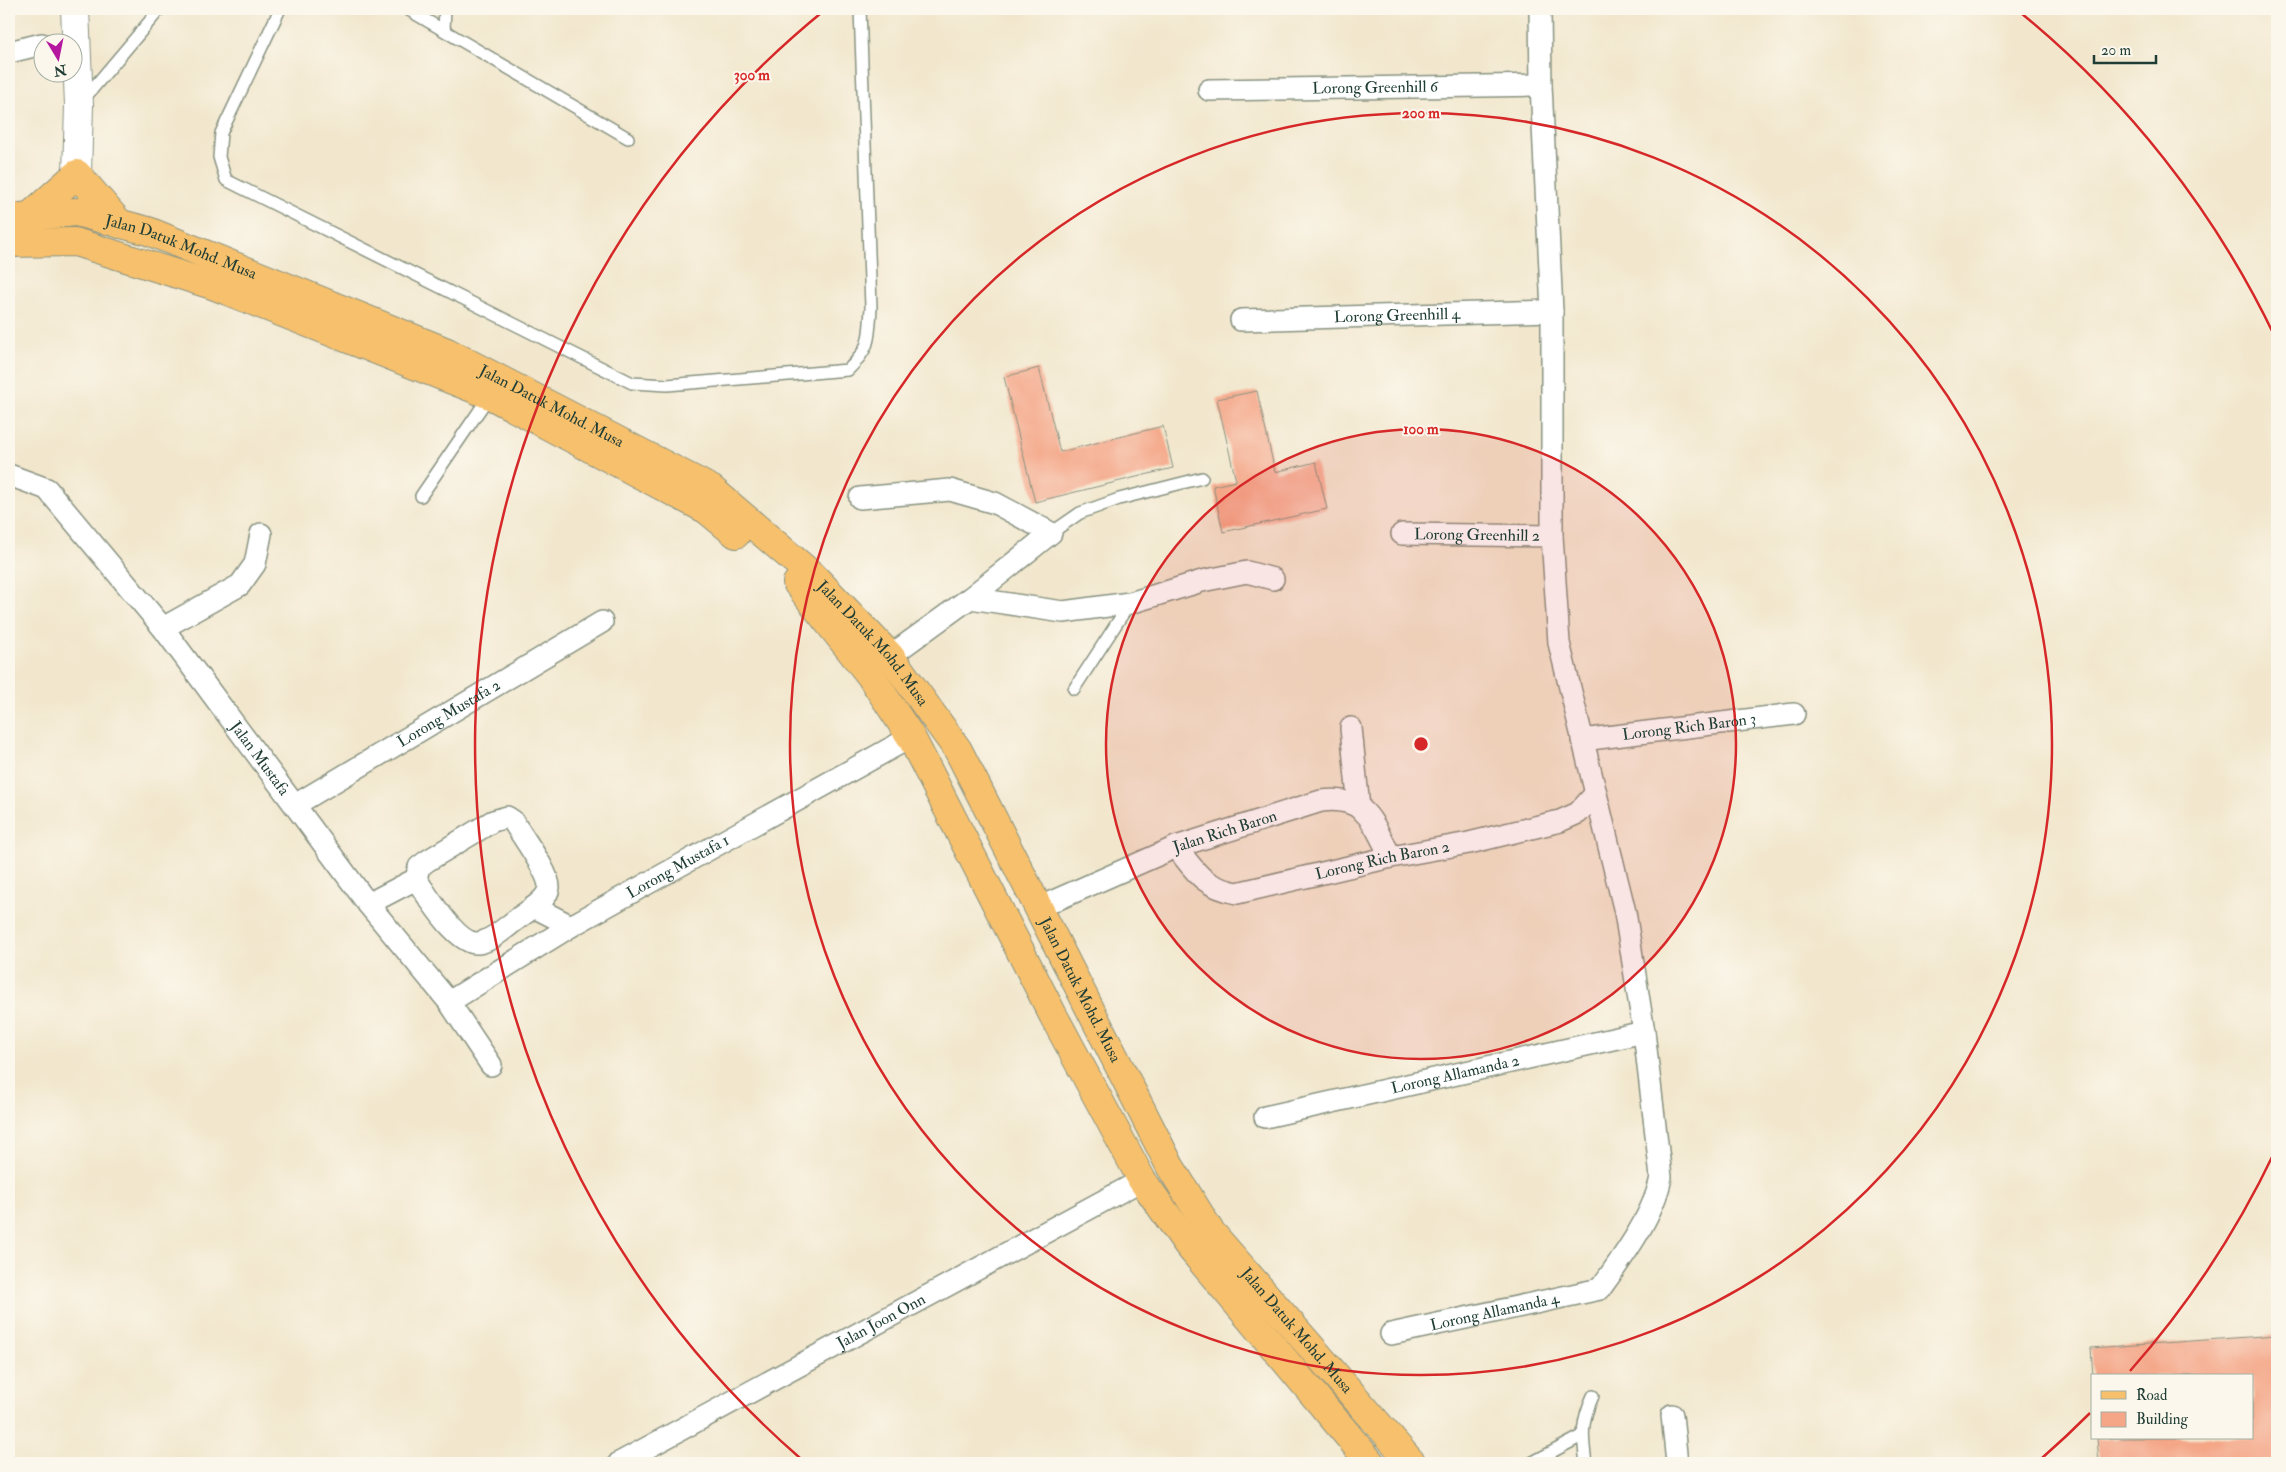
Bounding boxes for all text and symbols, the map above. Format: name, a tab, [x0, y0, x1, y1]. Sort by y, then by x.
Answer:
north arrow	[32, 32, 82, 82]
scale bar	[2094, 32, 2156, 64]
text: 20 m	[2101, 41, 2131, 60]
text: N	[52, 61, 69, 80]
text: 300 m	[734, 66, 770, 85]
street label: Lorong Greenhill 6	[1312, 77, 1439, 98]
text: 200 m	[1402, 104, 1440, 123]
street label: Jalan Datuk Mohd. Musa	[102, 210, 260, 284]
street label: Lorong Greenhill 4	[1333, 304, 1462, 327]
street label: Jalan Datuk Mohd. Musa	[474, 360, 628, 452]
text: 100 m	[1403, 420, 1439, 439]
street label: Lorong Greenhill 2	[1414, 524, 1540, 546]
street label: Jalan Datuk Mohd. Musa	[811, 576, 933, 710]
street label: Lorong Mustafa 2	[394, 675, 504, 752]
street label: Lorong Rich Baron 3	[1621, 709, 1757, 745]
street label: Jalan Mustafa	[224, 717, 294, 800]
centre of rings	[1412, 735, 1430, 753]
street label: Jalan Rich Baron	[1170, 806, 1279, 859]
street label: Lorong Mustafa 1	[623, 830, 733, 903]
street label: Lorong Rich Baron 2	[1313, 837, 1451, 884]
street label: Jalan Datuk Mohd. Musa	[1034, 913, 1126, 1066]
street label: Lorong Allamanda 2	[1389, 1050, 1521, 1098]
street label: Jalan Datuk Mohd. Musa	[1235, 1263, 1357, 1398]
street label: Lorong Allamanda 4	[1428, 1288, 1562, 1335]
street label: Jalan Joon Onn	[832, 1289, 929, 1355]
legend	[2091, 1374, 2254, 1440]
text: Road	[2136, 1386, 2168, 1405]
text: Building	[2136, 1410, 2188, 1429]

